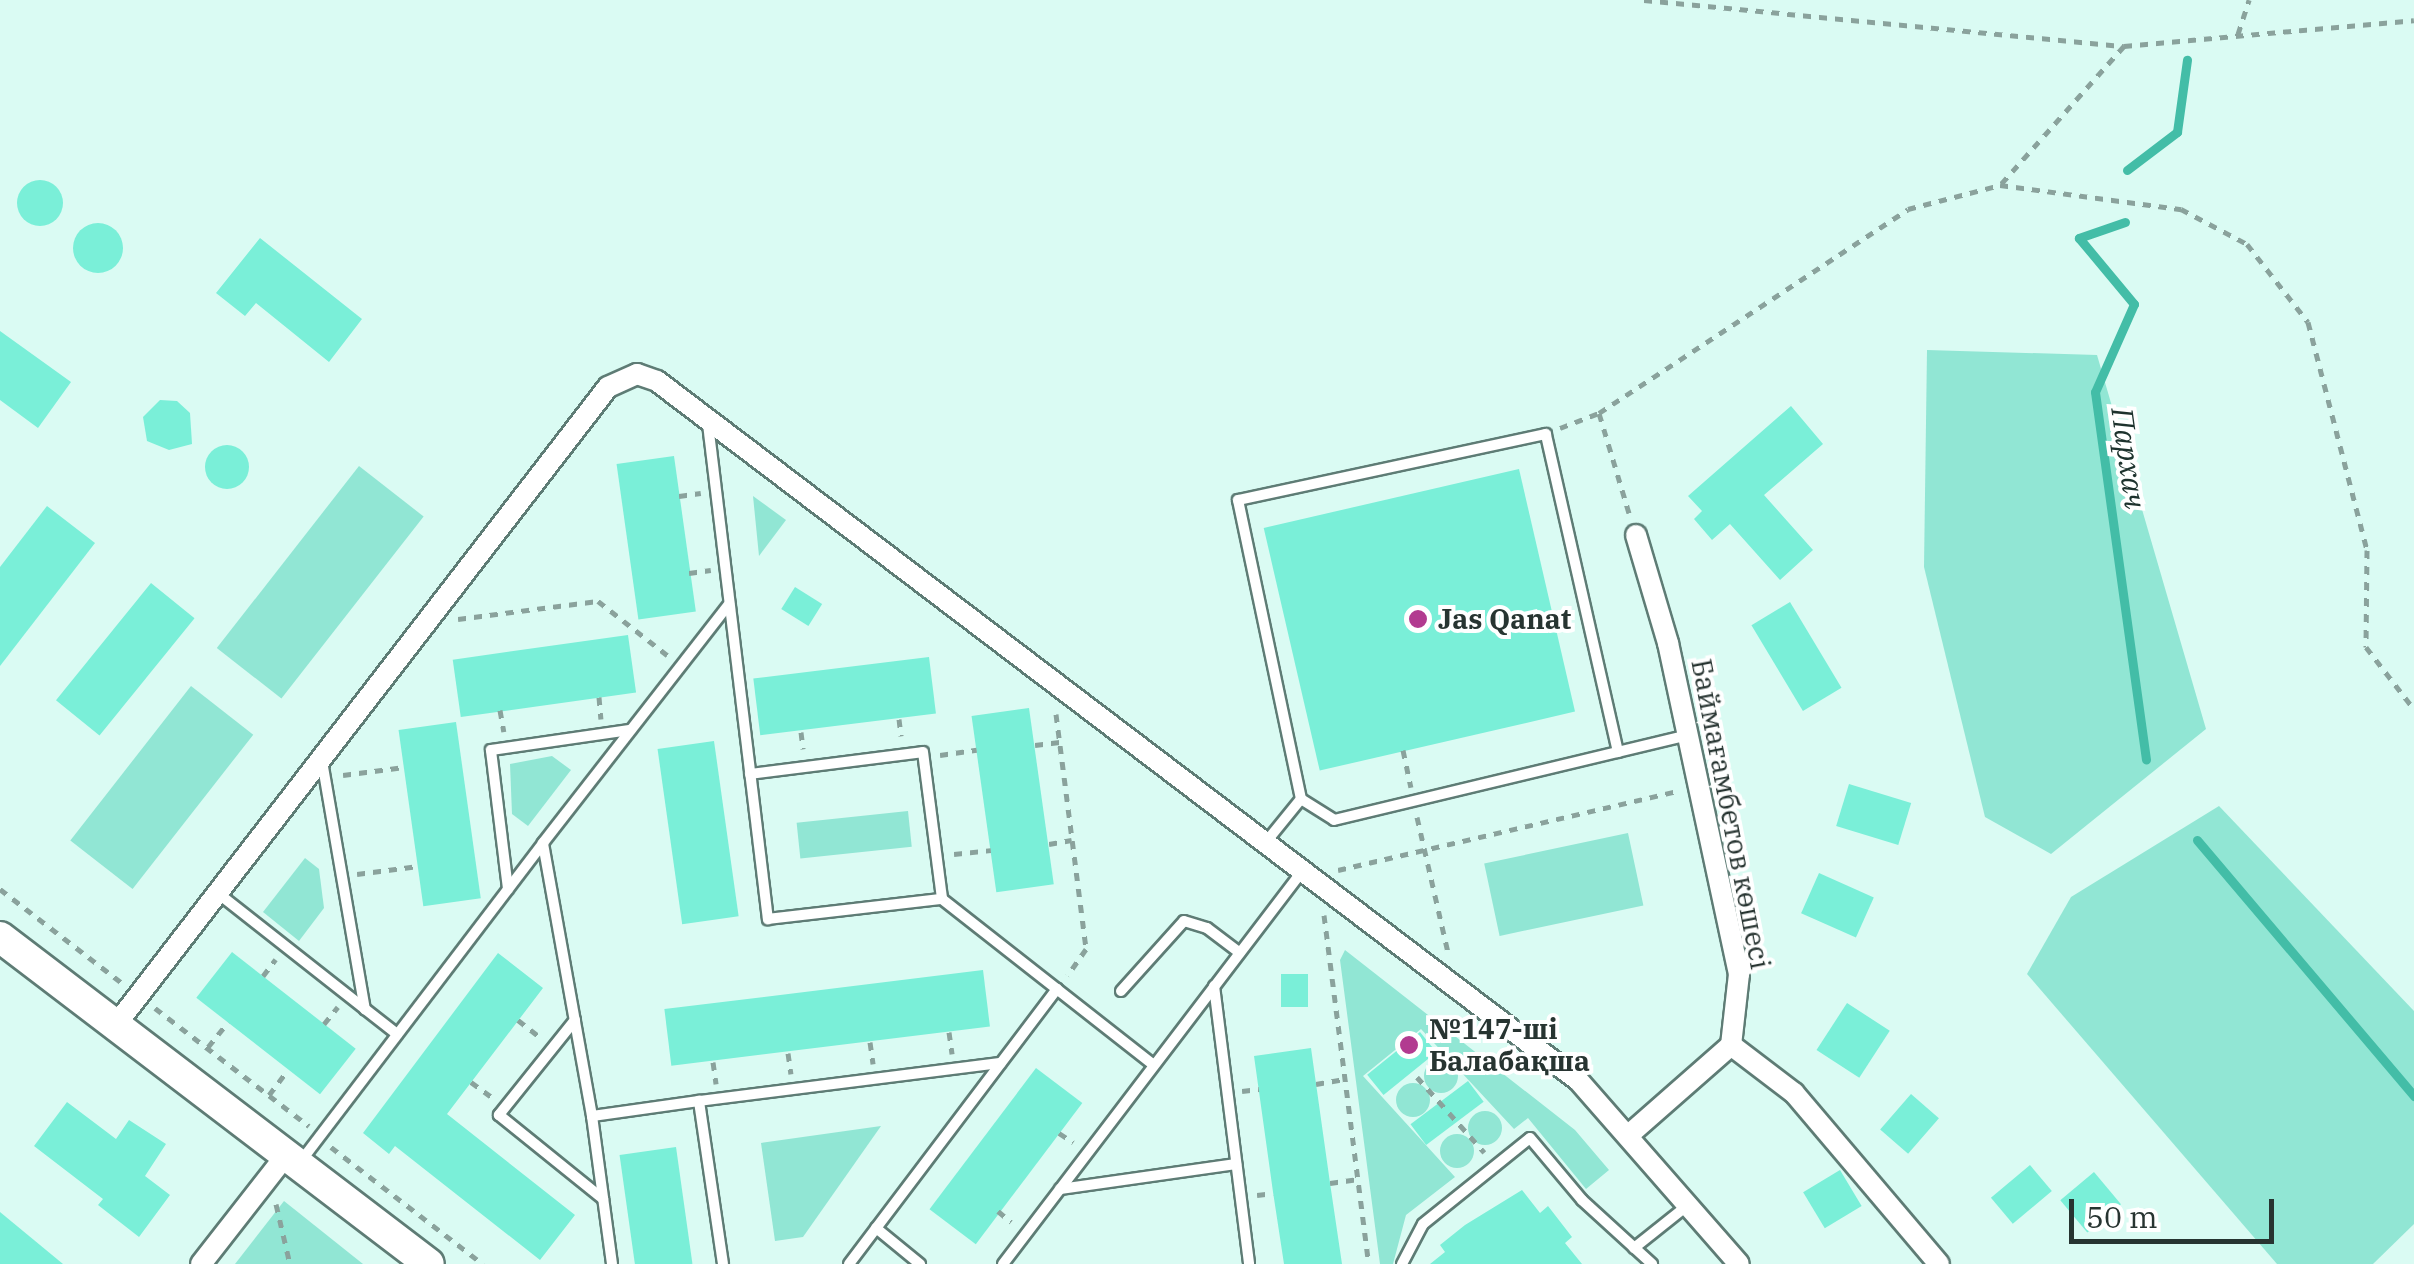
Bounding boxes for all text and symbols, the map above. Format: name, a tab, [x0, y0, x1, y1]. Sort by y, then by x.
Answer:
water label: Пархач	[2104, 405, 2154, 511]
place label: Jas Qanat	[1438, 602, 1571, 636]
marker: Jas Qanat	[1407, 608, 1429, 630]
street label: Баймағамбетов көшесі	[1684, 656, 1778, 972]
place label: №147-ші Балабақша	[1429, 1012, 1590, 1078]
marker: №147-ші Балабақша	[1398, 1034, 1420, 1056]
scale bar	[2074, 1179, 2279, 1241]
text: 50 m	[2086, 1197, 2158, 1236]

